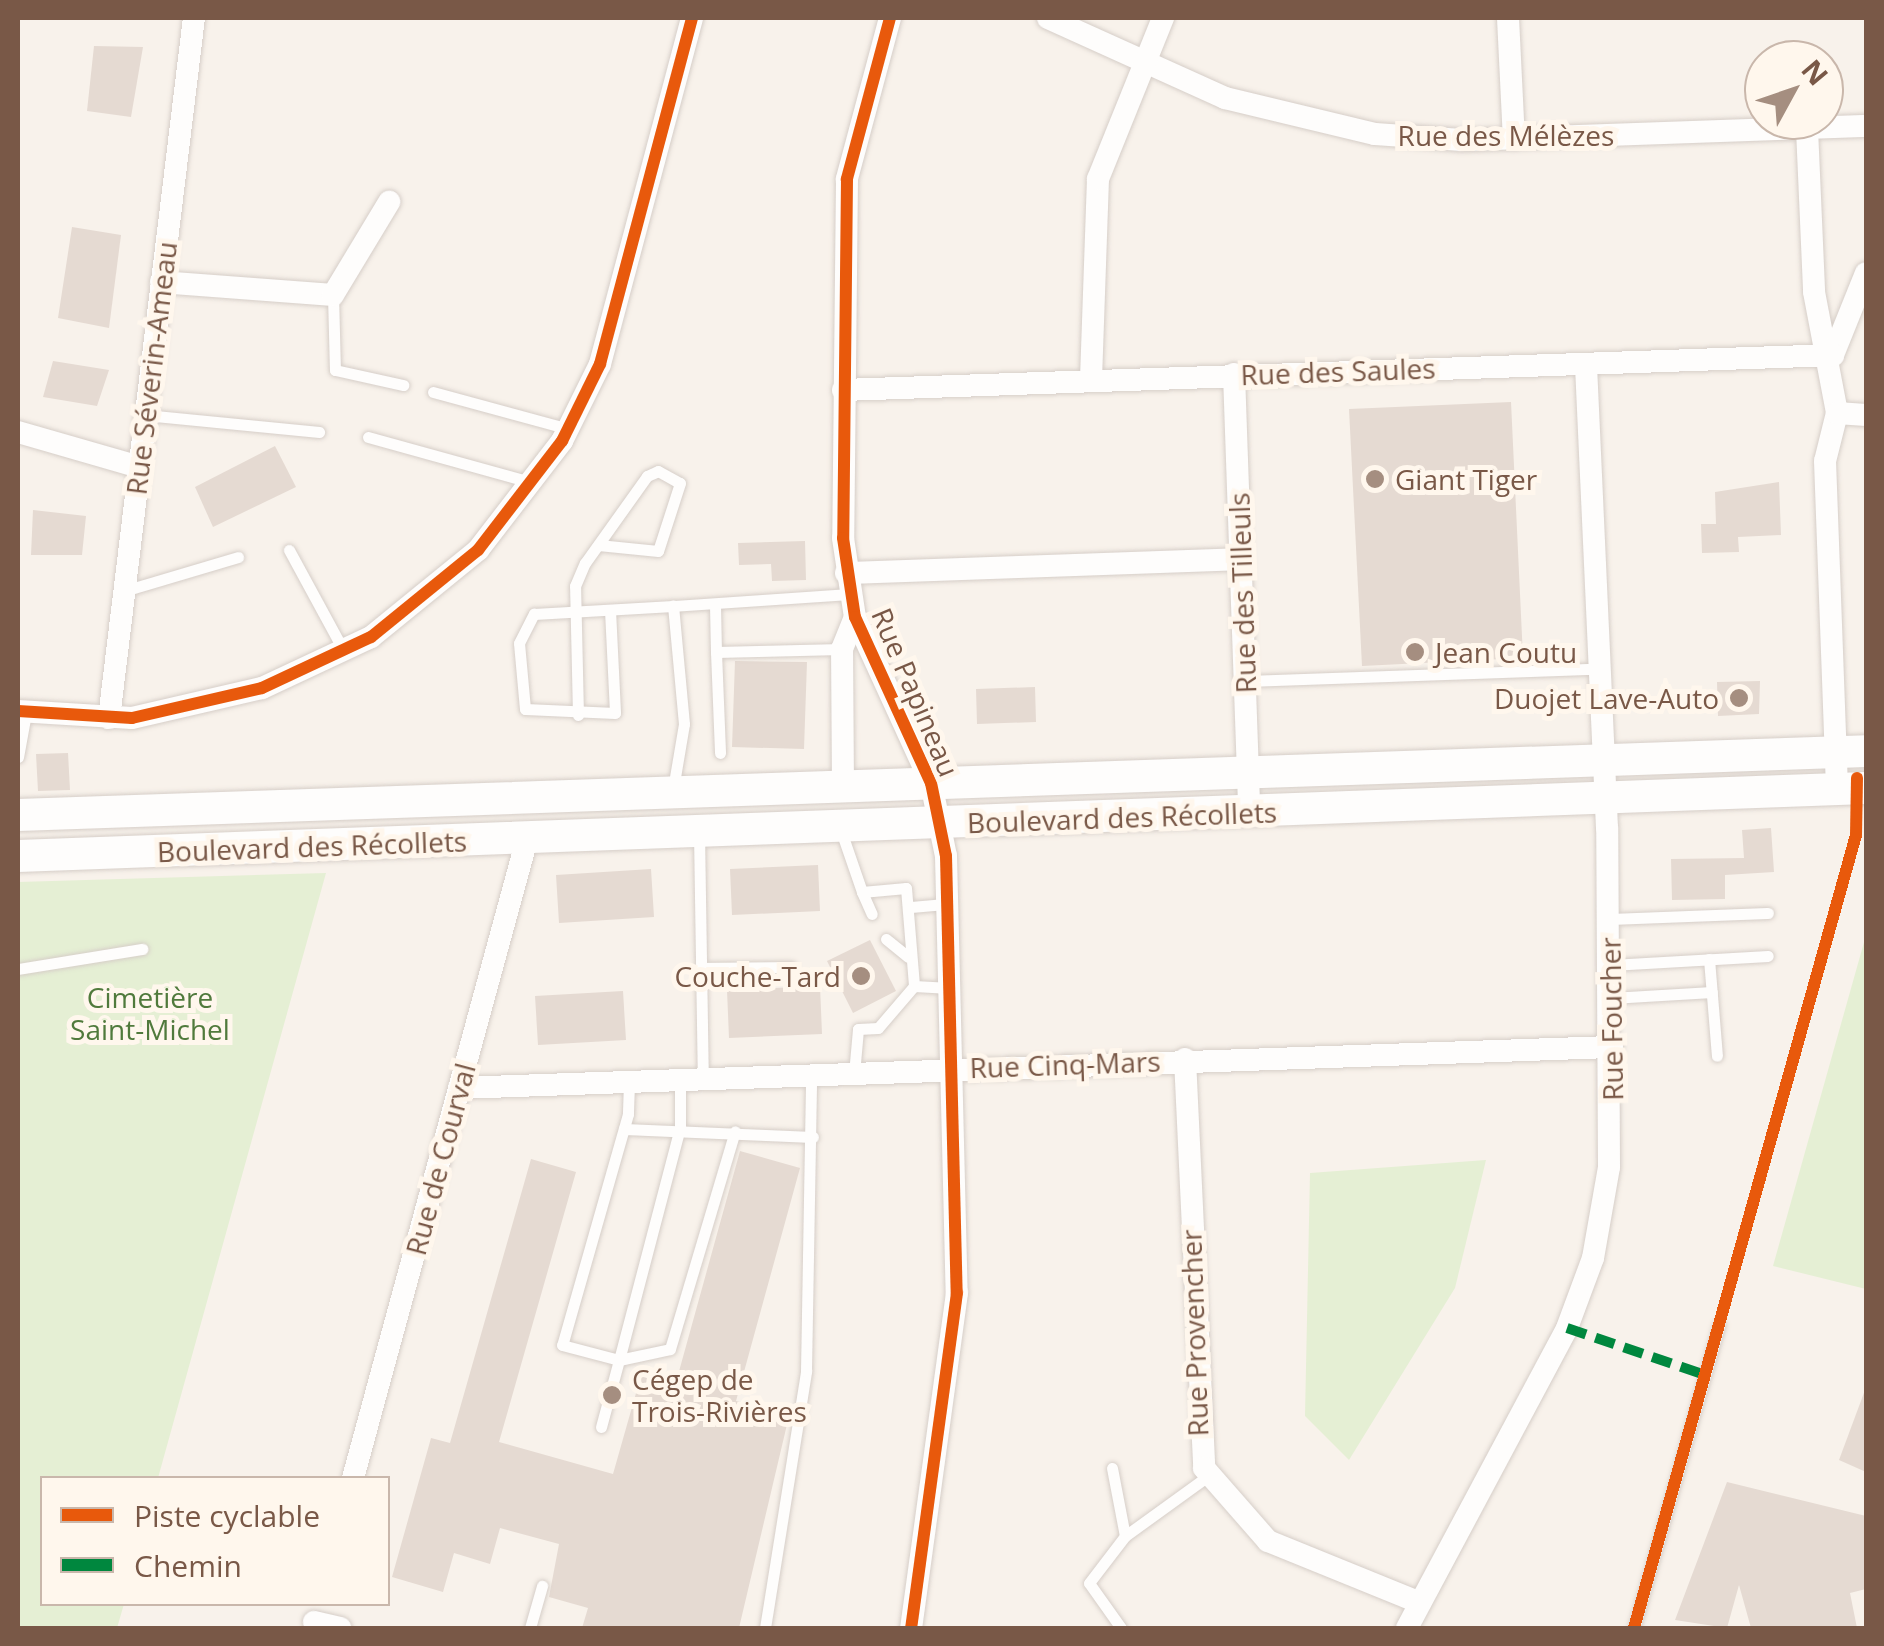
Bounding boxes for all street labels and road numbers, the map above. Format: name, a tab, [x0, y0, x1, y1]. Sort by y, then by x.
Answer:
street label: Rue des Mélèzes	[1398, 118, 1614, 152]
street label: Rue Séverin-Ameau	[119, 239, 183, 497]
street label: Rue des Saules	[1240, 351, 1436, 391]
street label: Rue des Tilleuls	[1222, 492, 1262, 694]
street label: Rue Papineau	[865, 603, 967, 781]
street label: Boulevard des Récollets	[966, 795, 1278, 839]
street label: Boulevard des Récollets	[156, 824, 468, 868]
street label: Rue Foucher	[1593, 937, 1629, 1101]
street label: Rue Cinq-Mars	[969, 1044, 1161, 1084]
street label: Rue de Courval	[398, 1059, 482, 1259]
street label: Rue Provencher	[1174, 1229, 1214, 1437]

